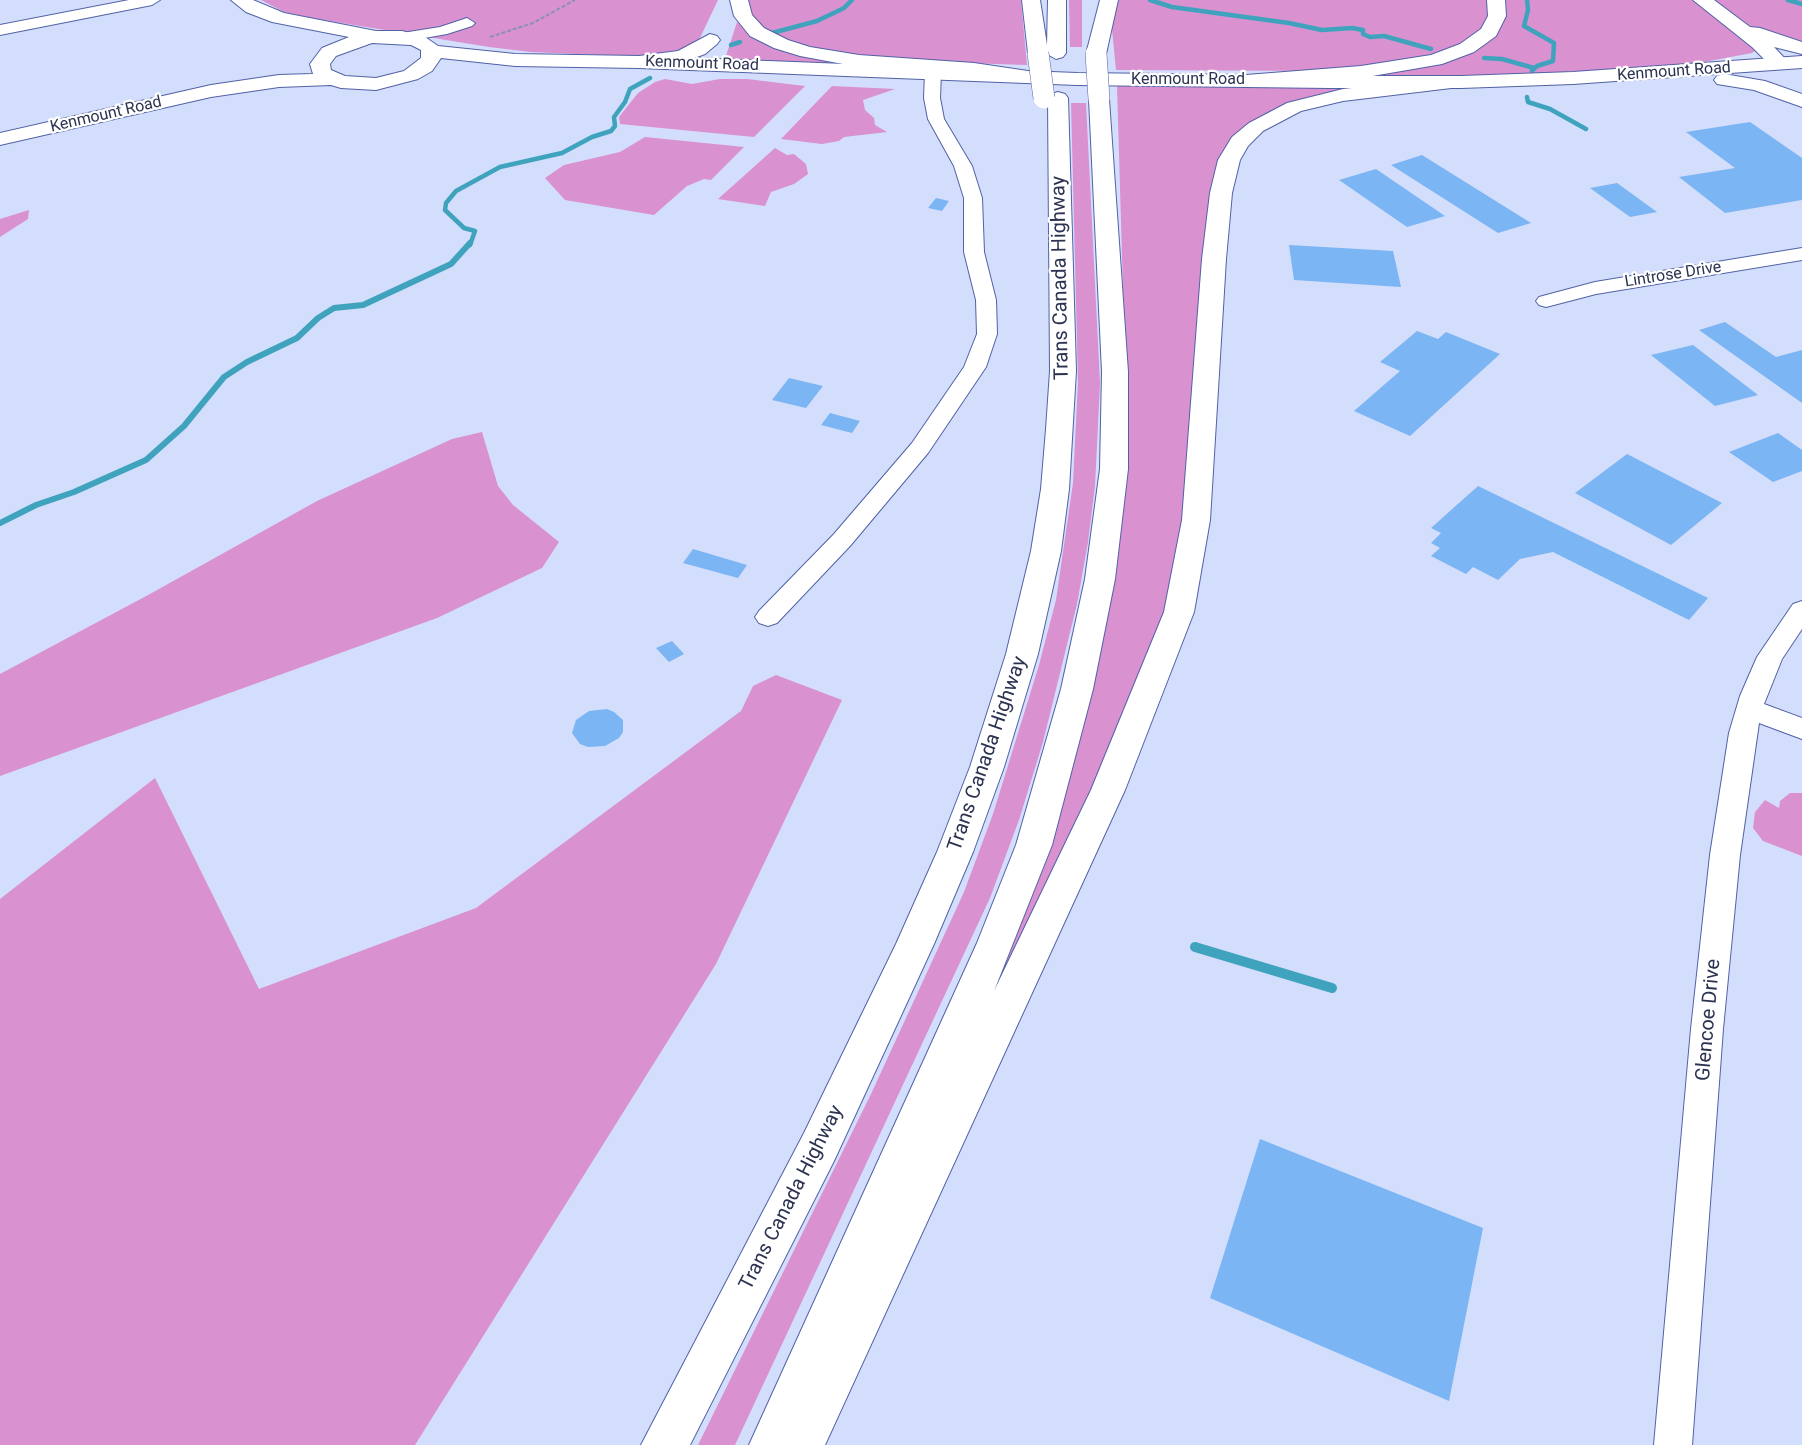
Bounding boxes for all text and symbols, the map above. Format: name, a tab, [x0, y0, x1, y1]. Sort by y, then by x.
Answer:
street label: Kenmount Road	[645, 52, 759, 76]
street label: Kenmount Road	[1617, 58, 1731, 86]
street label: Kenmount Road	[1131, 70, 1245, 90]
street label: Kenmount Road	[48, 93, 164, 137]
street label: Trans Canada Highway	[1047, 176, 1075, 380]
street label: Lintrose Drive	[1623, 258, 1723, 292]
street label: Trans Canada Highway	[943, 653, 1033, 855]
street label: Glencoe Drive	[1692, 958, 1726, 1082]
street label: Trans Canada Highway	[735, 1102, 849, 1294]

